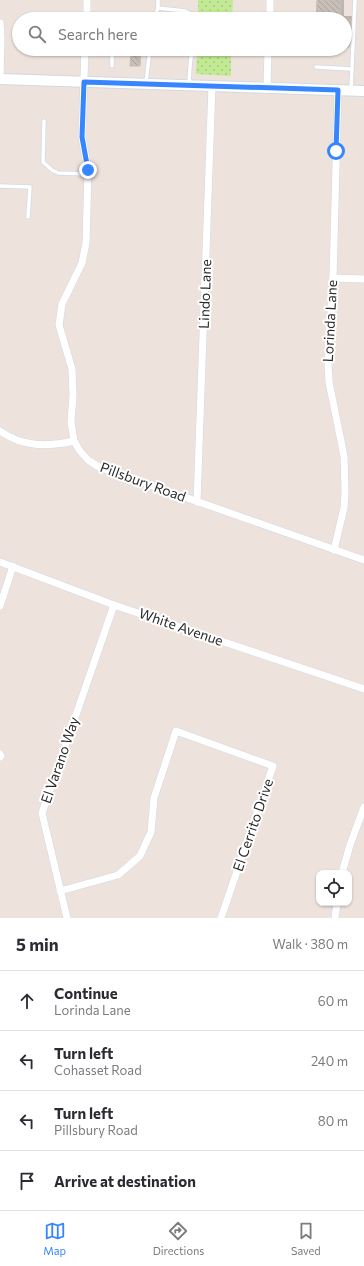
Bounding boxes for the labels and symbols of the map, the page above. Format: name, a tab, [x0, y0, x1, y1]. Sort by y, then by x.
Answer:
route start	[327, 142, 345, 160]
route end	[79, 161, 97, 179]
street label: Lindo Lane	[195, 259, 214, 329]
street label: Lorinda Lane	[319, 279, 340, 363]
street label: Pillsbury Road	[98, 458, 188, 505]
street label: White Avenue	[137, 604, 226, 649]
street label: El Varano Way	[37, 714, 82, 805]
street label: El Cerrito Drive	[229, 776, 276, 873]

